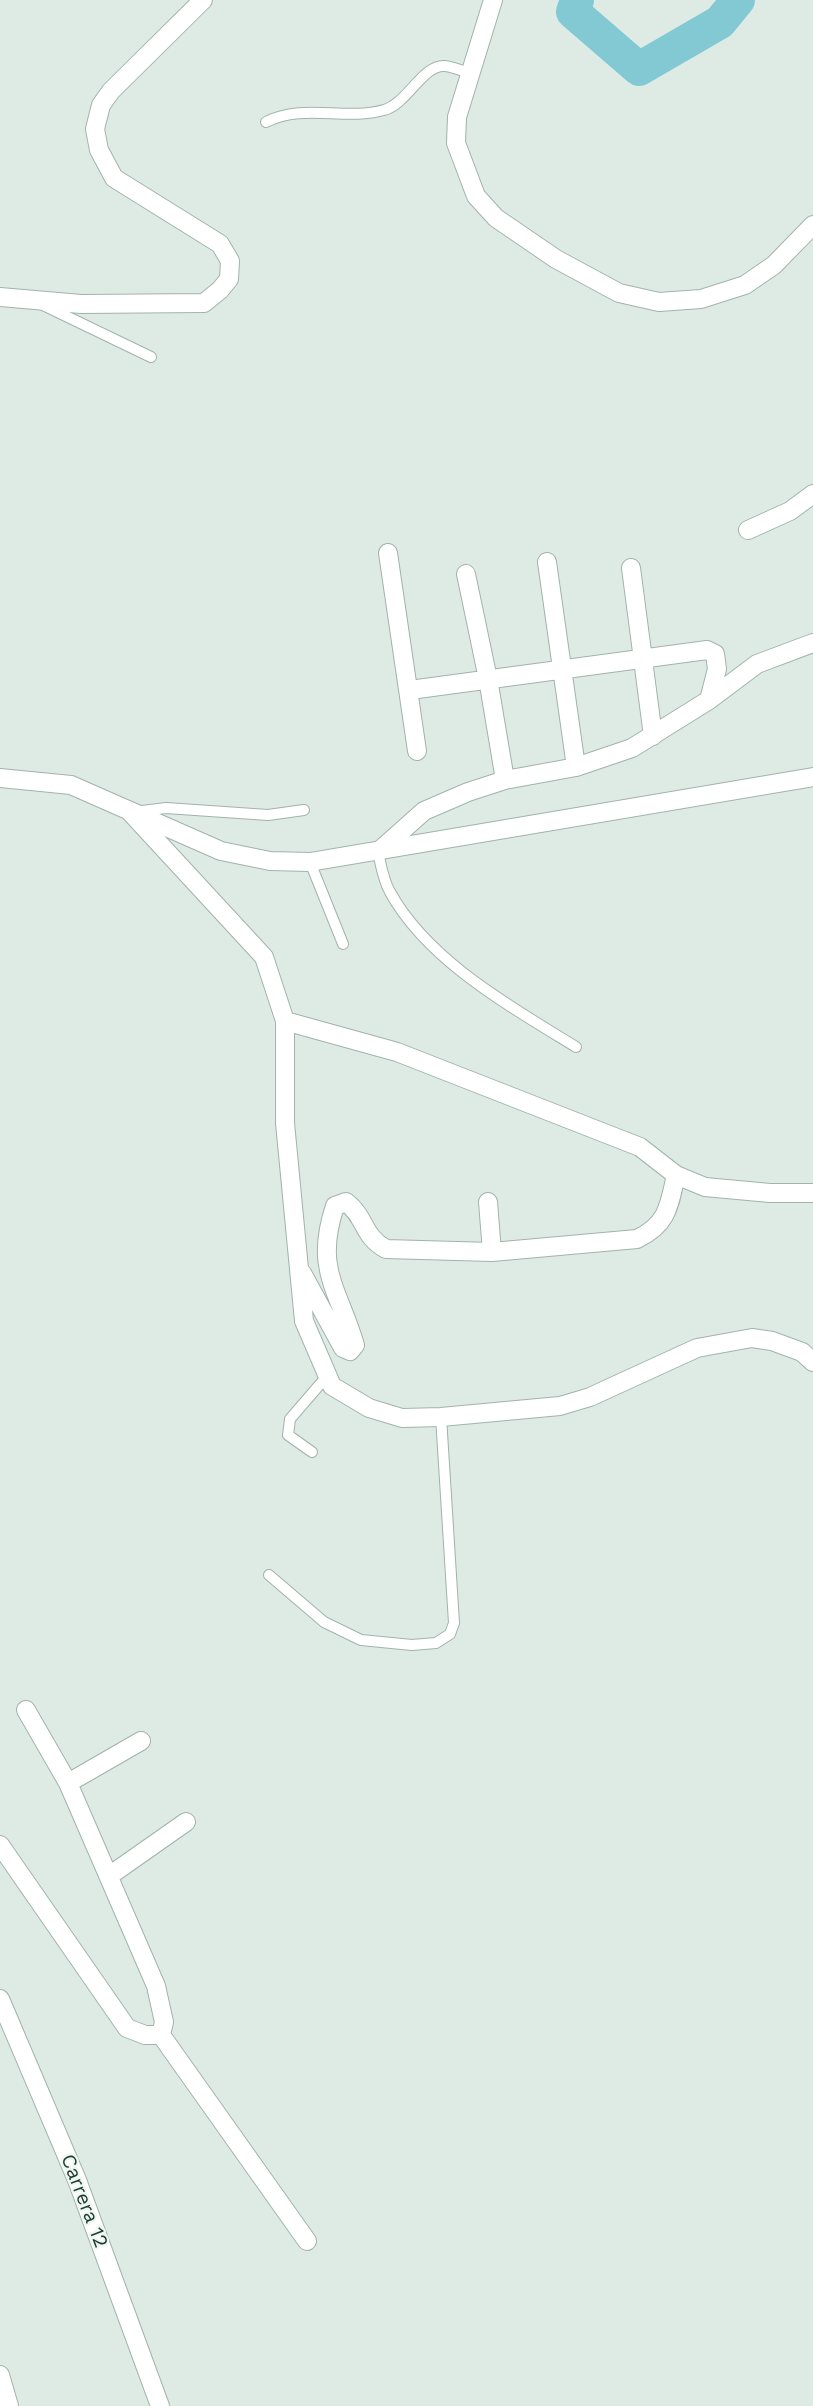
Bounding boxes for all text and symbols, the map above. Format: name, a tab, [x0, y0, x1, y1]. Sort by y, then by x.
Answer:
street label: Carrera 12	[55, 2151, 113, 2251]

